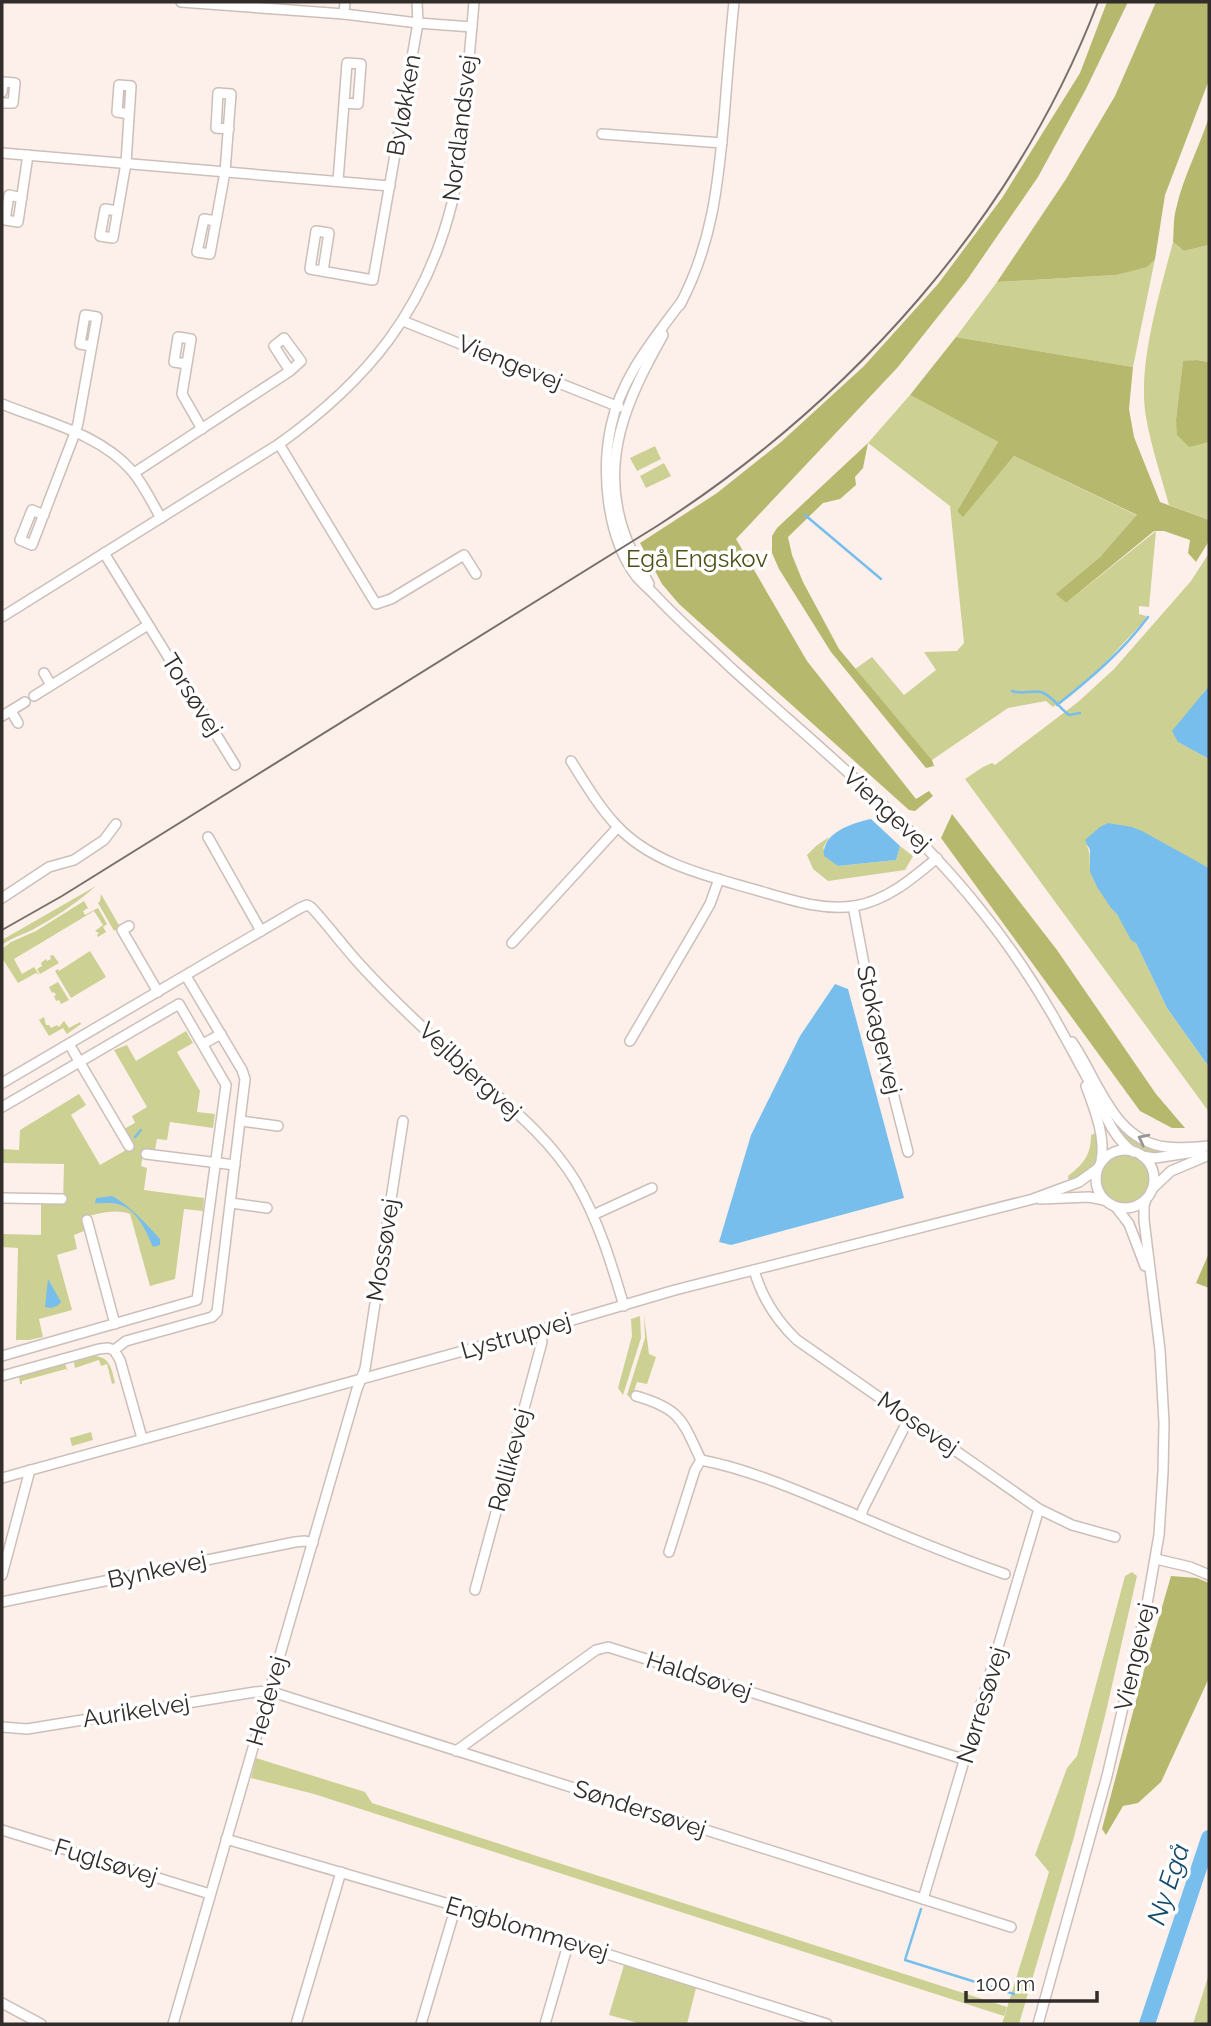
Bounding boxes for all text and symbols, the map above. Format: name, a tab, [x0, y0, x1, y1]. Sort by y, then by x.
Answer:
street label: Byløkken	[380, 52, 427, 158]
street label: Nordlandsvej	[436, 53, 483, 203]
street label: Viengevej	[454, 328, 567, 397]
park label: Egå Engskov	[626, 544, 768, 573]
street label: Torsøvej	[156, 648, 229, 741]
street label: Viengevej	[837, 762, 937, 858]
street label: Stokagervej	[851, 963, 908, 1097]
street label: Vejlbjergvej	[413, 1016, 528, 1125]
one-way arrow	[1138, 1134, 1150, 1148]
street label: Mossøvej	[360, 1196, 405, 1304]
street label: Lystrupvej	[457, 1306, 574, 1365]
street label: Mosevej	[872, 1385, 964, 1462]
street label: Røllikevej	[482, 1405, 537, 1515]
street label: Bynkevej	[105, 1545, 209, 1594]
street label: Viengevej	[1108, 1600, 1161, 1714]
street label: Nørresøvej	[950, 1643, 1013, 1767]
street label: Haldsøvej	[643, 1645, 756, 1706]
street label: Hedevej	[240, 1653, 293, 1749]
street label: Aurikelvej	[80, 1688, 192, 1733]
street label: Søndersøvej	[570, 1773, 710, 1844]
street label: Fuglsøvej	[51, 1832, 161, 1891]
water label: Ny Egå	[1141, 1840, 1195, 1928]
street label: Engblommevej	[442, 1890, 612, 1967]
scale bar	[966, 1960, 1097, 2004]
text: 100 m	[976, 1971, 1035, 1996]

